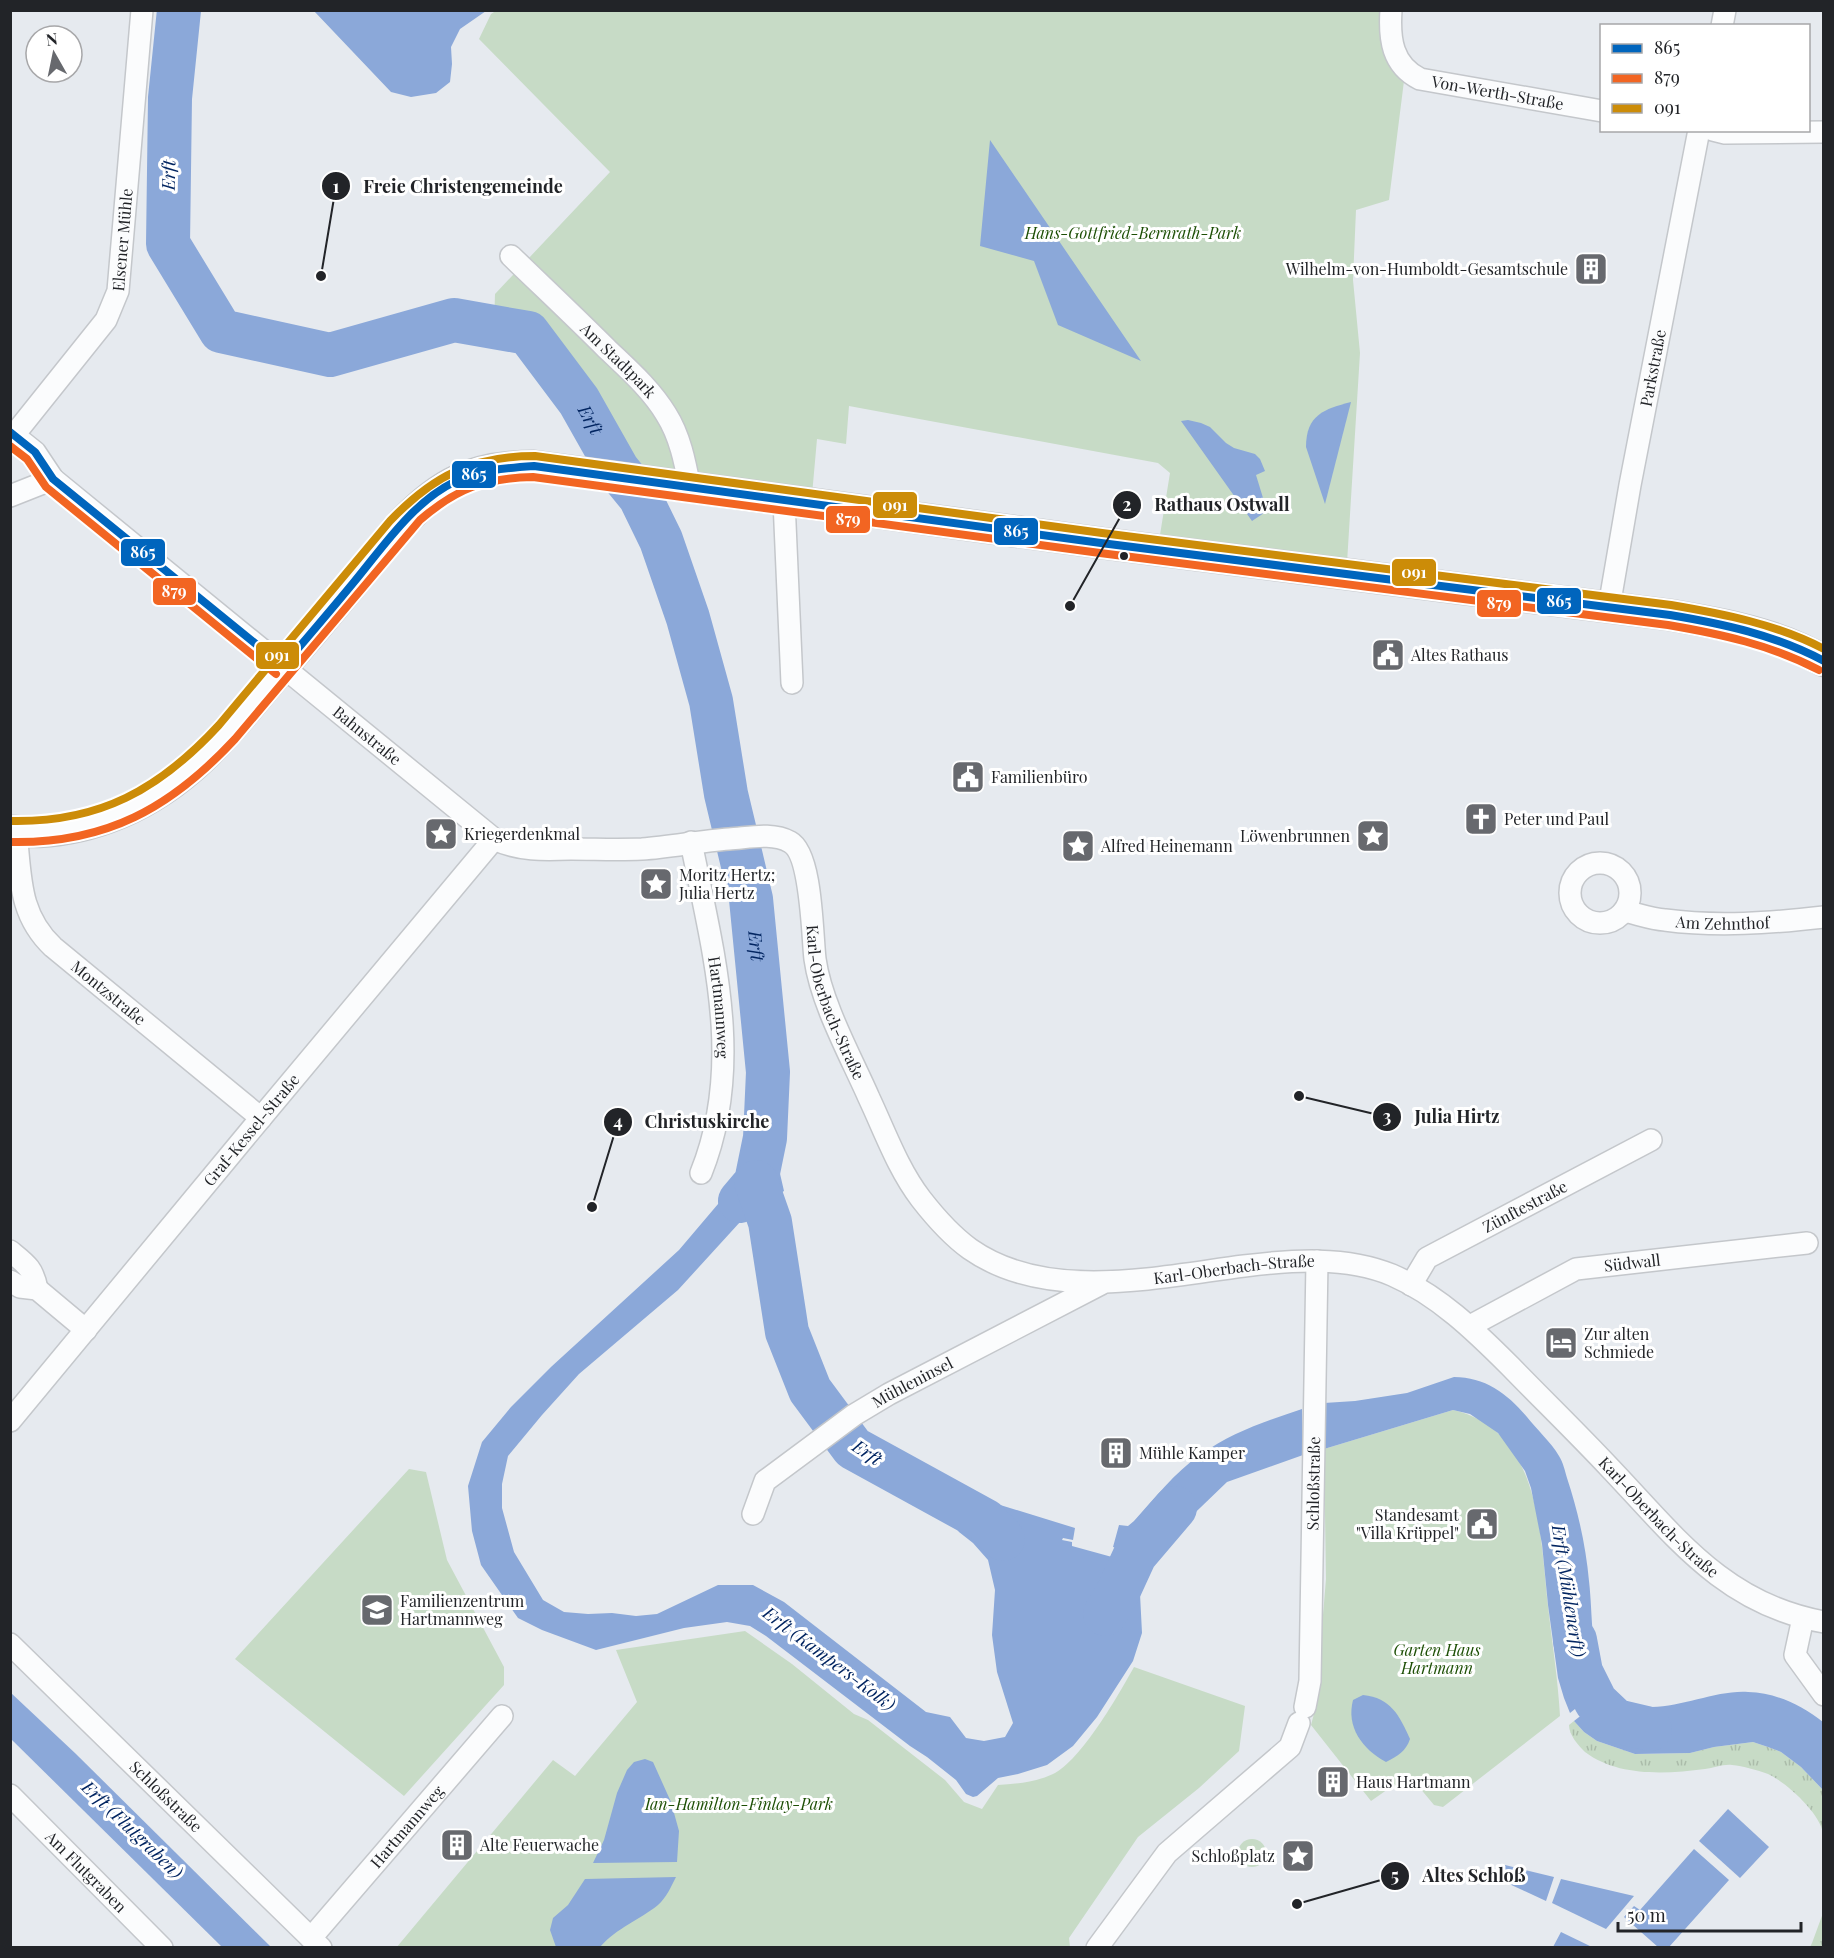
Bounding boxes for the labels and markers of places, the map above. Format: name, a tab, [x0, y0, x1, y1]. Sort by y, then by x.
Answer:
callout: Freie Christengemeinde	[321, 168, 575, 204]
building icon: Wilhelm-von-Humboldt-Gesamtschule	[1573, 251, 1609, 287]
place label: Wilhelm-von-Humboldt-Gesamtschule	[1285, 258, 1568, 279]
callout: Rathaus Ostwall	[1112, 487, 1301, 523]
unlabelled marker	[1118, 550, 1130, 562]
public building icon: Altes Rathaus	[1370, 637, 1406, 673]
place label: Altes Rathaus	[1410, 644, 1508, 665]
public building icon: Familienbüro	[950, 759, 986, 795]
place label: Familienbüro	[991, 766, 1088, 787]
church icon: Peter und Paul	[1463, 801, 1499, 837]
place label: Peter und Paul	[1504, 808, 1609, 829]
place icon: Kriegerdenkmal	[423, 816, 459, 852]
place icon: Löwenbrunnen	[1355, 818, 1391, 854]
place label: Kriegerdenkmal	[464, 823, 580, 844]
place label: Löwenbrunnen	[1240, 825, 1350, 846]
place icon: Alfred Heinemann	[1060, 828, 1096, 864]
place label: Alfred Heinemann	[1100, 835, 1233, 856]
place label: Moritz Hertz; Julia Hertz	[678, 864, 775, 903]
place icon: Moritz Hertz; Julia Hertz	[638, 866, 674, 902]
callout: Julia Hirtz	[1372, 1099, 1512, 1135]
callout: Christuskirche	[603, 1104, 781, 1140]
place label: Zur alten Schmiede	[1584, 1323, 1654, 1362]
hotel icon: Zur alten Schmiede	[1543, 1325, 1579, 1361]
building icon: Mühle Kamper	[1098, 1435, 1134, 1471]
place label: Mühle Kamper	[1139, 1442, 1245, 1463]
place label: Standesamt "Villa Krüppel"	[1356, 1504, 1459, 1543]
public building icon: Standesamt "Villa Krüppel"	[1464, 1506, 1500, 1542]
place label: Familienzentrum Hartmannweg	[400, 1590, 524, 1629]
school or university icon: Familienzentrum Hartmannweg	[359, 1592, 395, 1628]
building icon: Haus Hartmann	[1315, 1764, 1351, 1800]
place label: Haus Hartmann	[1356, 1771, 1471, 1792]
building icon: Alte Feuerwache	[439, 1827, 475, 1863]
place label: Alte Feuerwache	[479, 1834, 599, 1855]
place icon: Schloßplatz	[1280, 1838, 1316, 1874]
place label: Schloßplatz	[1192, 1845, 1275, 1866]
callout: Altes Schloß	[1380, 1858, 1537, 1894]

